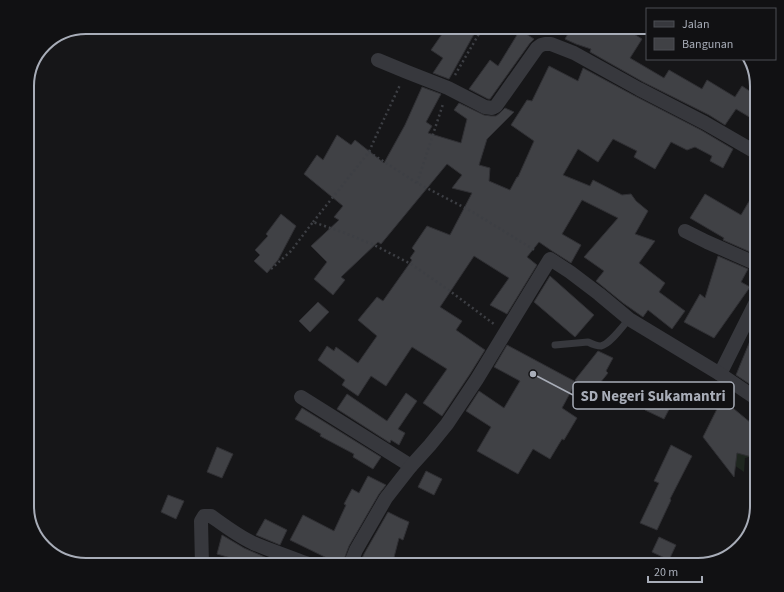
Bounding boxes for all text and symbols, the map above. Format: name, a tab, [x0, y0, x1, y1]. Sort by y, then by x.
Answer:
legend	[646, 8, 776, 60]
text: Jalan	[682, 16, 709, 33]
text: Bangunan	[682, 36, 733, 53]
callout: SD Negeri Sukamantri	[573, 382, 734, 409]
text: SD Negeri Sukamantri	[580, 386, 726, 407]
scale bar	[648, 558, 702, 584]
text: 20 m	[654, 564, 678, 581]

